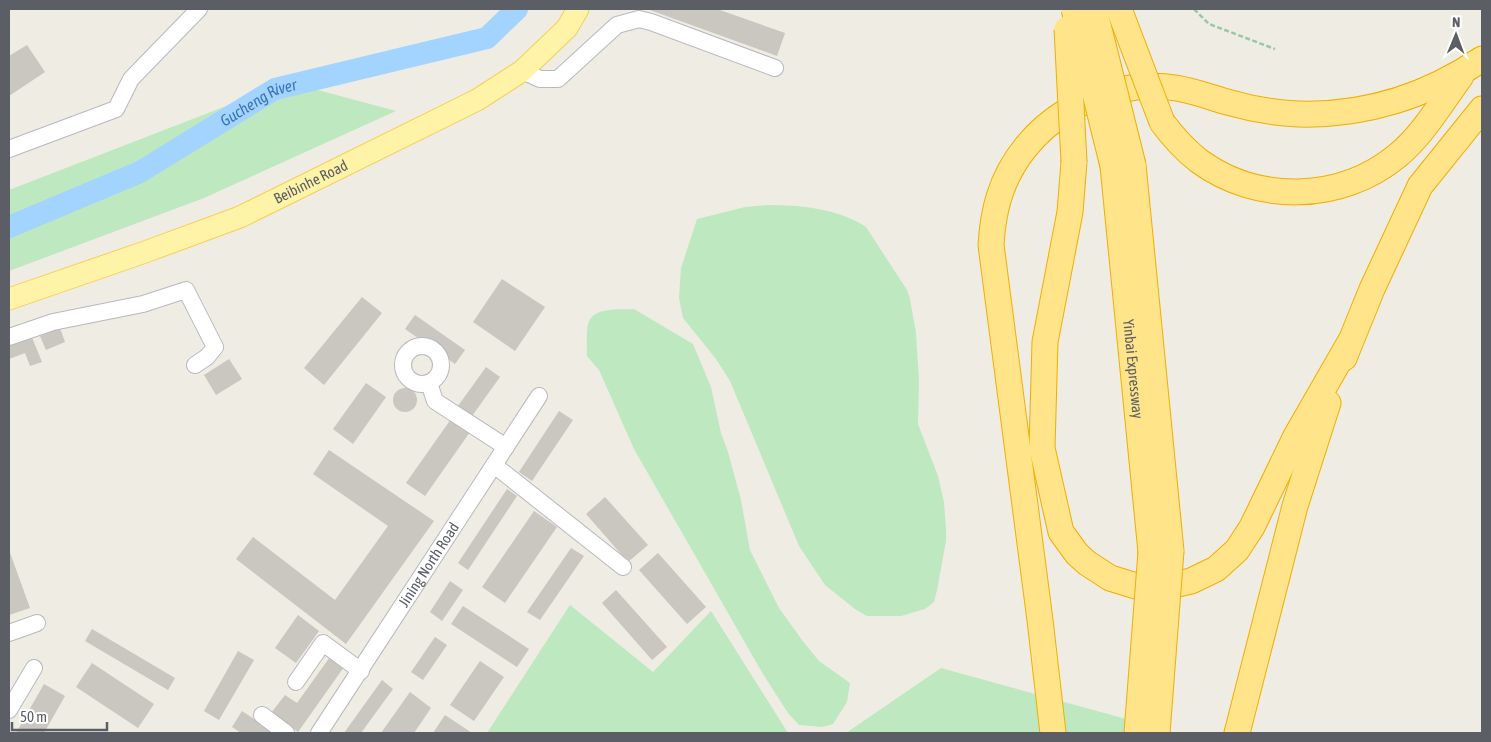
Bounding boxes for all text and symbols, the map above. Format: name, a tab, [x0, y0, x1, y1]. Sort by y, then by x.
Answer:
north arrow	[1431, 10, 1481, 60]
text: N	[1452, 14, 1460, 30]
water label: Gucheng River	[217, 75, 300, 130]
street label: Beibinhe Road	[271, 156, 350, 207]
street label: Yinbai Expressway	[1120, 318, 1147, 420]
street label: Jining North Road	[395, 519, 462, 610]
scale bar	[12, 700, 108, 732]
text: 50 m	[20, 708, 47, 725]

